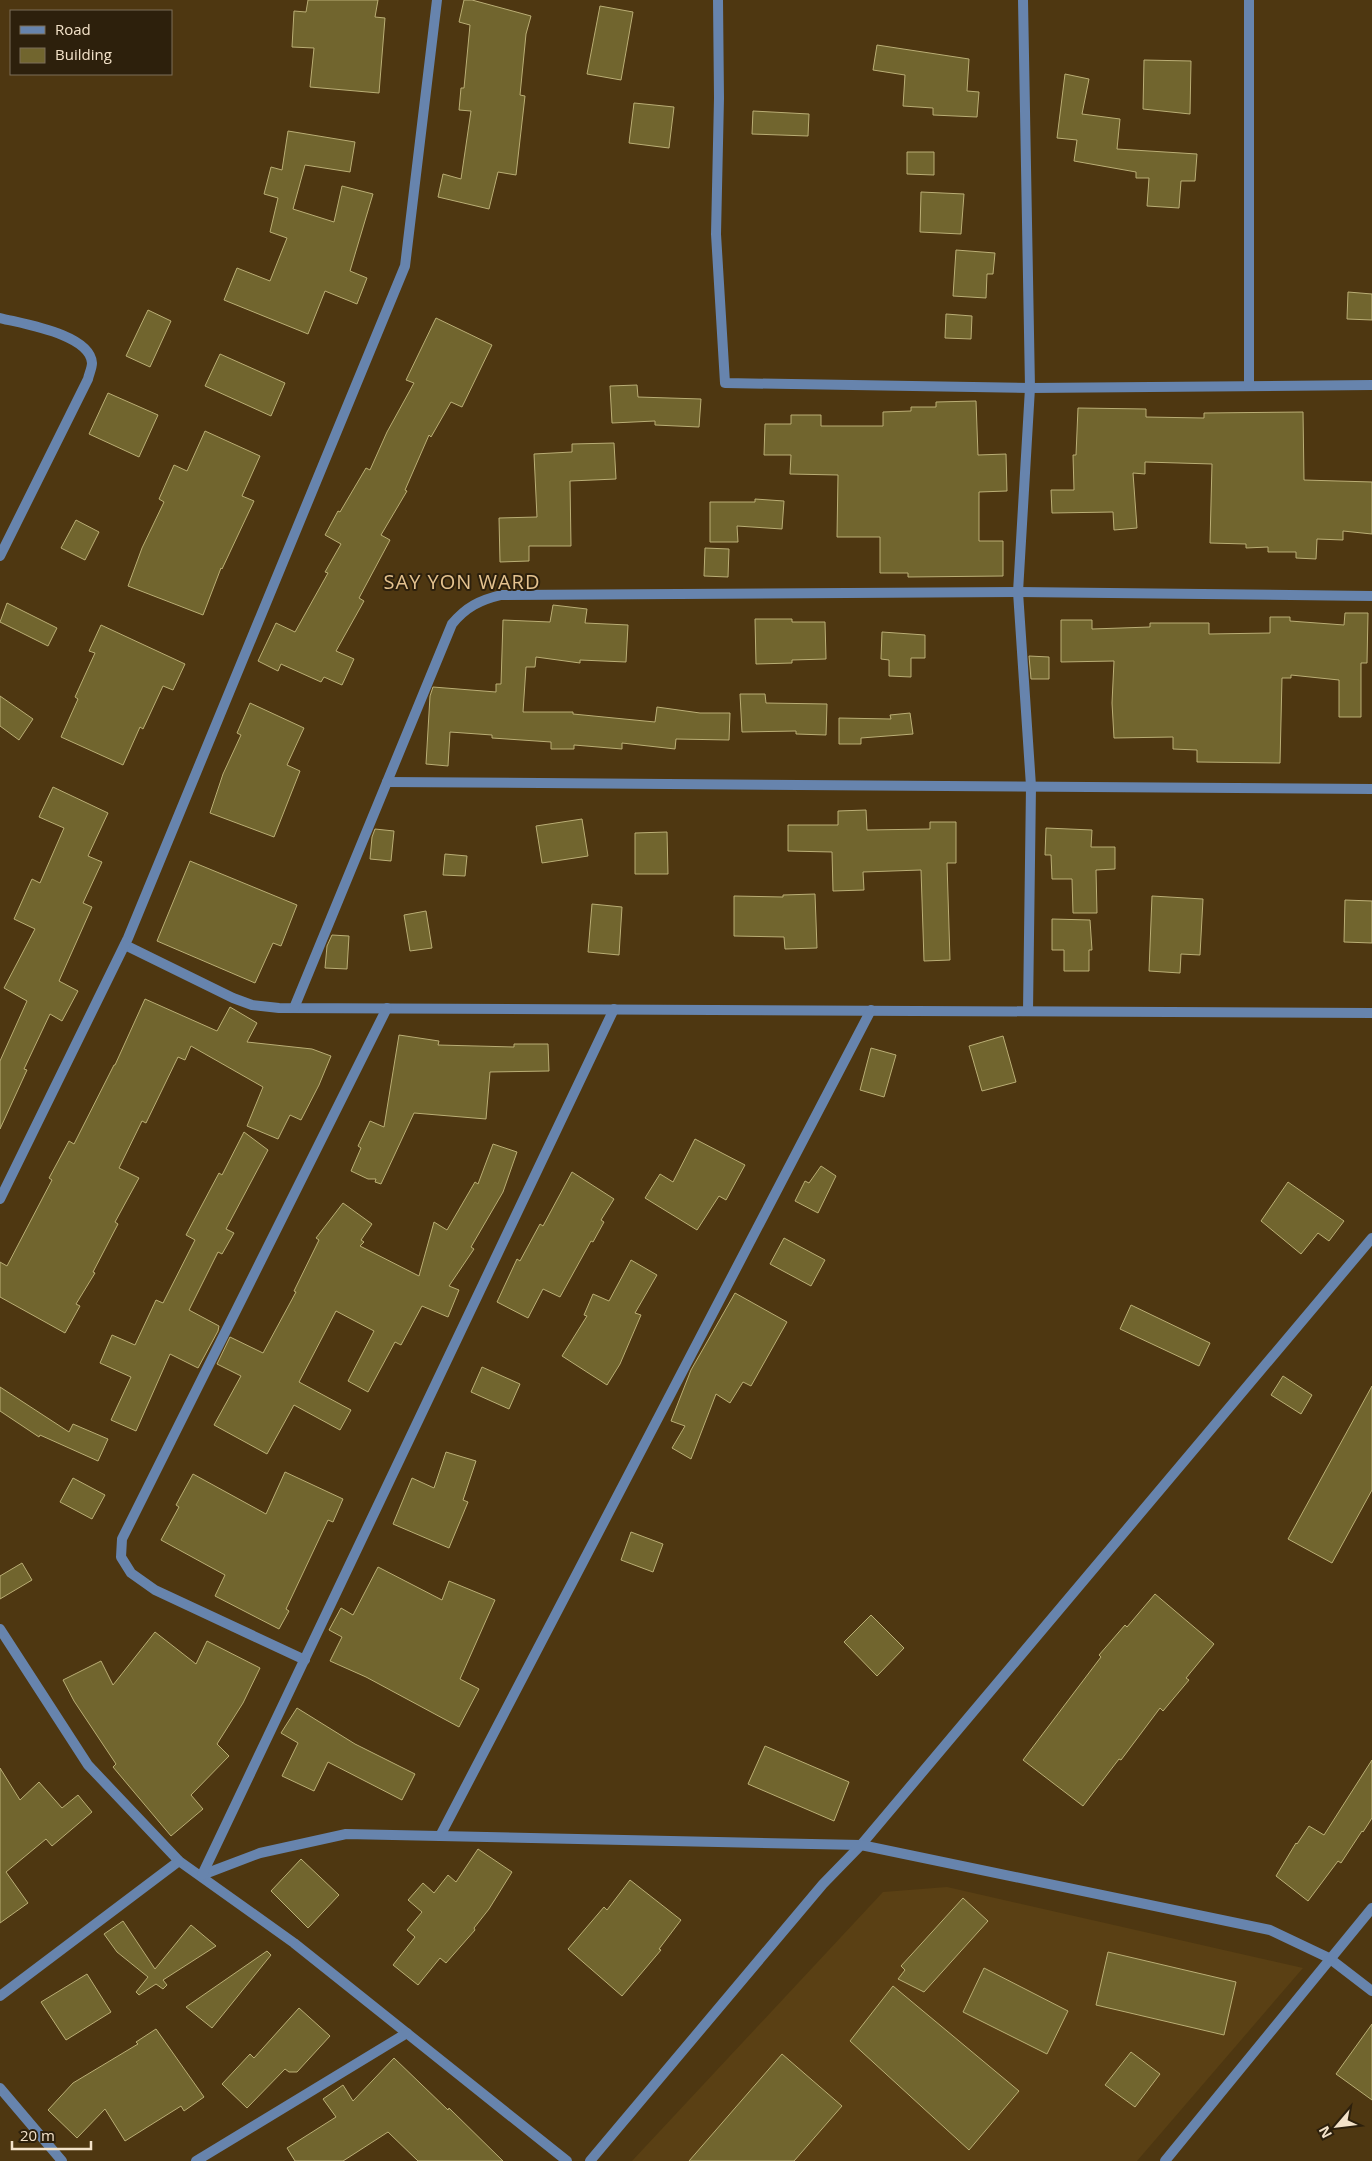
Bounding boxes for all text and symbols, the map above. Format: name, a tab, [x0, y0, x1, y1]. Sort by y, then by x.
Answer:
legend	[10, 10, 172, 75]
text: Road	[55, 19, 91, 39]
text: Building	[55, 44, 112, 64]
district label: SAY YON WARD	[384, 568, 540, 595]
north arrow	[1312, 2101, 1362, 2151]
scale bar	[12, 2118, 91, 2150]
text: N	[1314, 2123, 1336, 2142]
text: 20 m	[20, 2125, 55, 2145]

